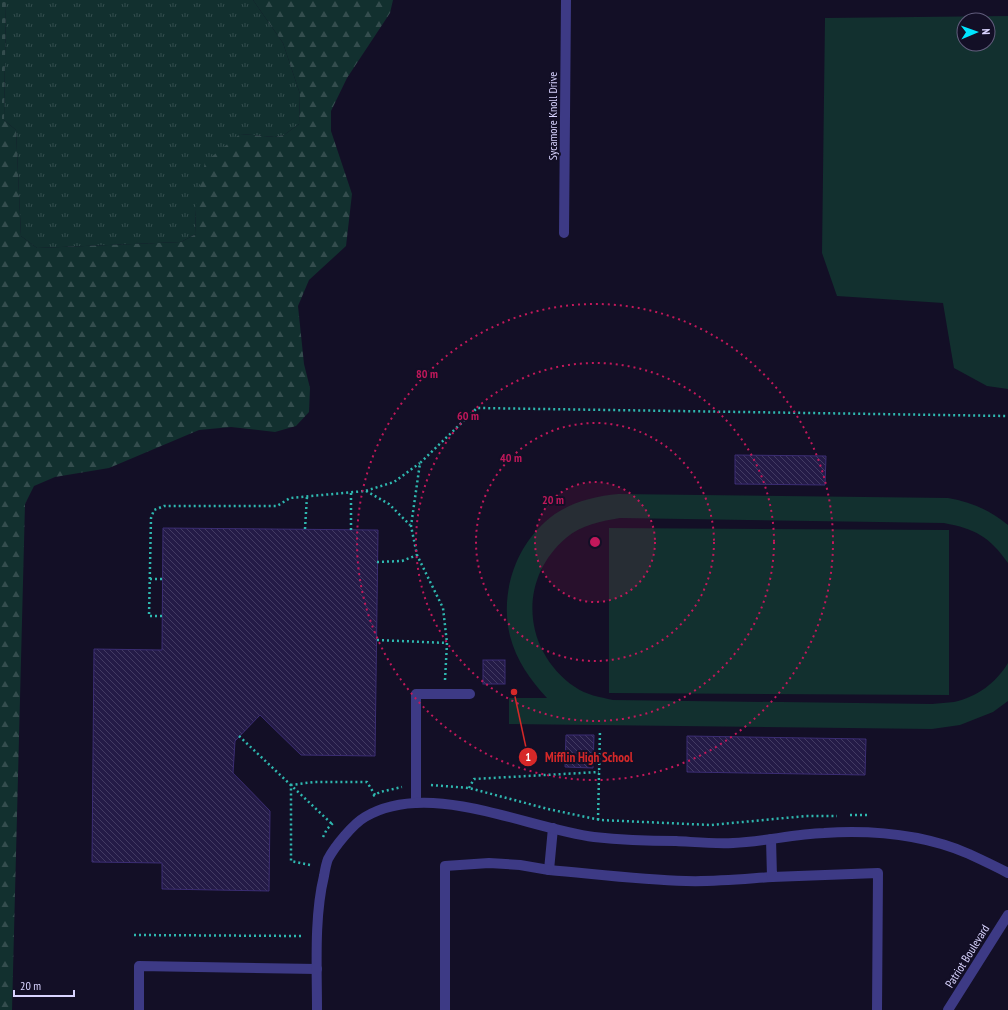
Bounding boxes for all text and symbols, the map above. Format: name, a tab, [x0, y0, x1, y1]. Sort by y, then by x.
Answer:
north arrow	[956, 12, 996, 52]
text: N	[979, 28, 993, 35]
street label: Sycamore Knoll Drive	[545, 72, 560, 160]
text: 80 m	[416, 366, 438, 381]
text: 60 m	[457, 408, 479, 423]
text: 40 m	[500, 450, 522, 465]
text: 20 m	[542, 492, 564, 507]
centre of rings	[588, 535, 602, 549]
callout: Mifflin High School	[518, 745, 641, 770]
text: 1	[525, 749, 531, 764]
text: Mifflin High School	[545, 749, 634, 766]
street label: Patriot Boulevard	[942, 922, 992, 990]
scale bar	[14, 972, 74, 998]
text: 20 m	[20, 978, 41, 993]

